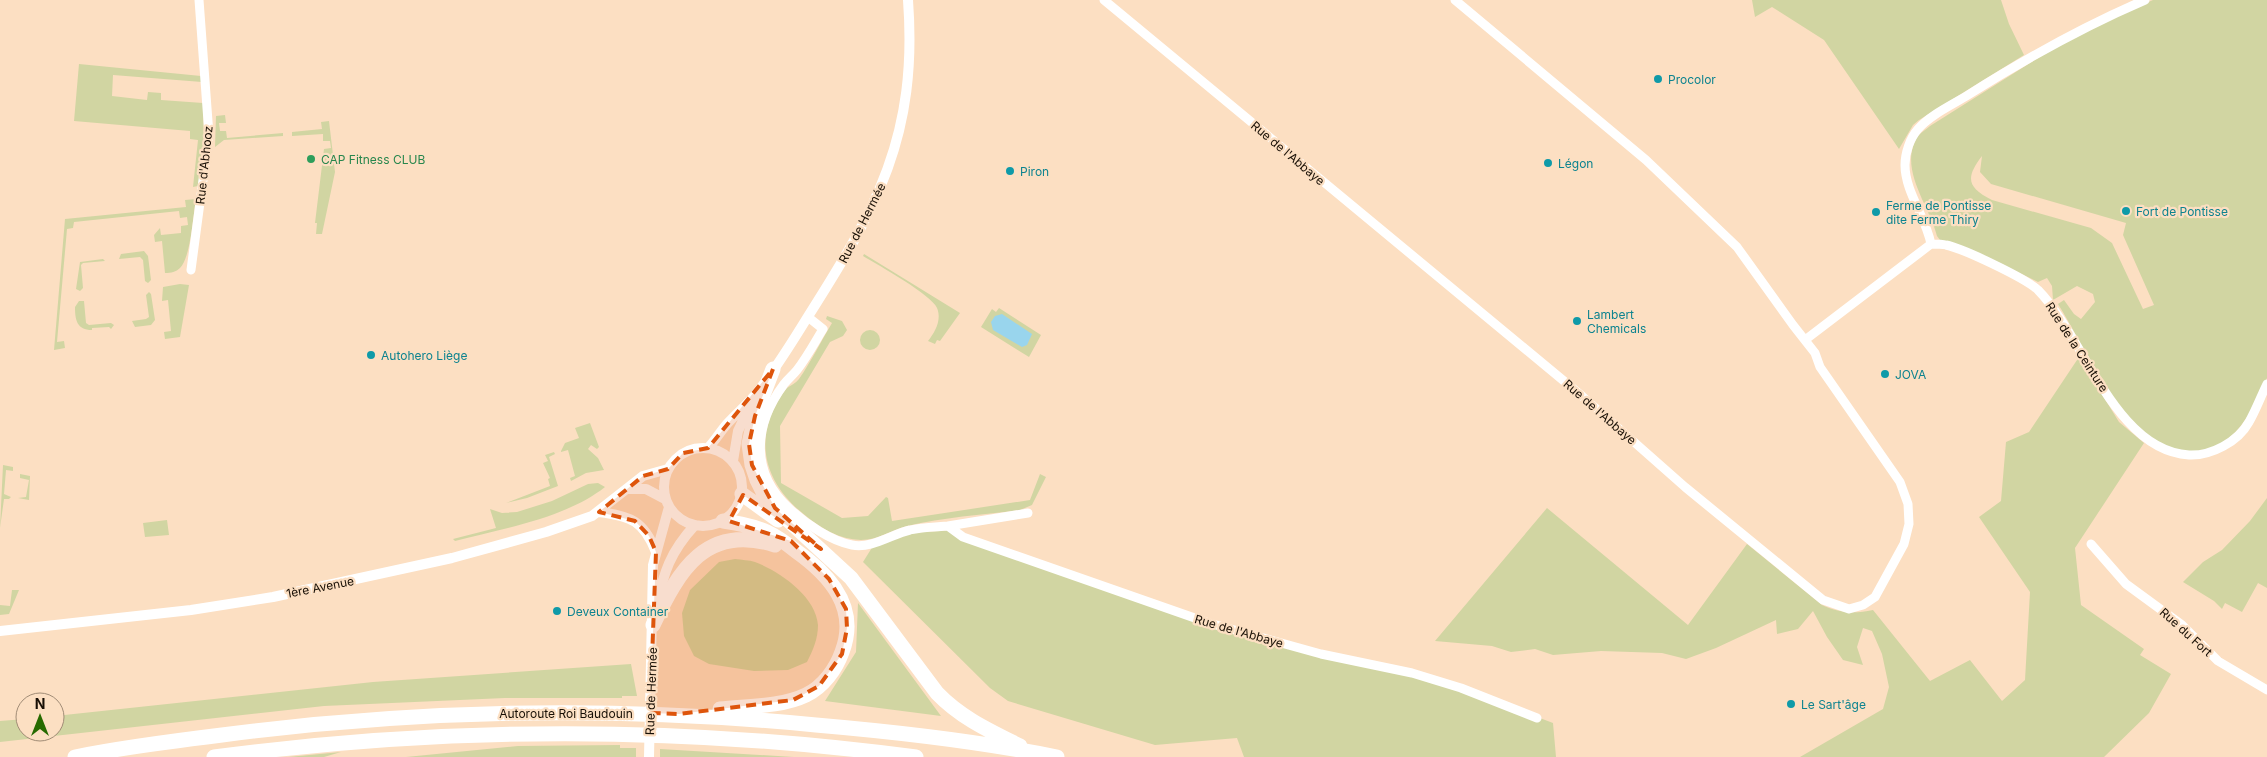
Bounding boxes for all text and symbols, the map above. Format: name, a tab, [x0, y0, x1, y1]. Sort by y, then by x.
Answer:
place label: Procolor	[1668, 72, 1716, 87]
marker: Procolor	[1652, 73, 1664, 85]
street label: Rue de l'Abbaye	[1248, 118, 1328, 188]
street label: Rue d'Abhooz	[192, 125, 216, 205]
place label: CAP Fitness CLUB	[321, 152, 425, 167]
marker: CAP Fitness CLUB	[305, 153, 317, 165]
place label: Légon	[1558, 156, 1593, 171]
marker: Légon	[1542, 157, 1554, 169]
place label: Piron	[1020, 164, 1049, 179]
marker: Piron	[1004, 165, 1016, 177]
street label: Rue de Hermée	[835, 180, 889, 266]
place label: Ferme de Pontisse dite Ferme Thiry	[1886, 198, 1991, 227]
place label: Fort de Pontisse	[2136, 204, 2228, 219]
marker: Fort de Pontisse	[2120, 205, 2132, 217]
marker: Ferme de Pontisse dite Ferme Thiry	[1870, 206, 1882, 218]
street label: Rue de la Ceinture	[2042, 299, 2112, 395]
place label: Lambert Chemicals	[1587, 307, 1646, 336]
marker: Lambert Chemicals	[1571, 315, 1583, 327]
place label: Autohero Liège	[381, 348, 467, 363]
marker: Autohero Liège	[365, 349, 377, 361]
place label: JOVA	[1895, 367, 1926, 382]
marker: JOVA	[1879, 368, 1891, 380]
street label: Rue de l'Abbaye	[1561, 376, 1639, 448]
street label: 1ère Avenue	[285, 573, 355, 601]
place label: Deveux Container	[567, 604, 669, 619]
marker: Deveux Container	[551, 605, 563, 617]
street label: Rue du Fort	[2157, 605, 2215, 660]
street label: Rue de l'Abbaye	[1193, 611, 1285, 651]
street label: Rue de Hermée	[642, 647, 660, 735]
north arrow	[15, 692, 65, 742]
text: N	[35, 695, 45, 712]
place label: Le Sart'âge	[1801, 697, 1866, 712]
marker: Le Sart'âge	[1785, 698, 1797, 710]
street label: Autoroute Roi Baudouin	[499, 706, 633, 721]

